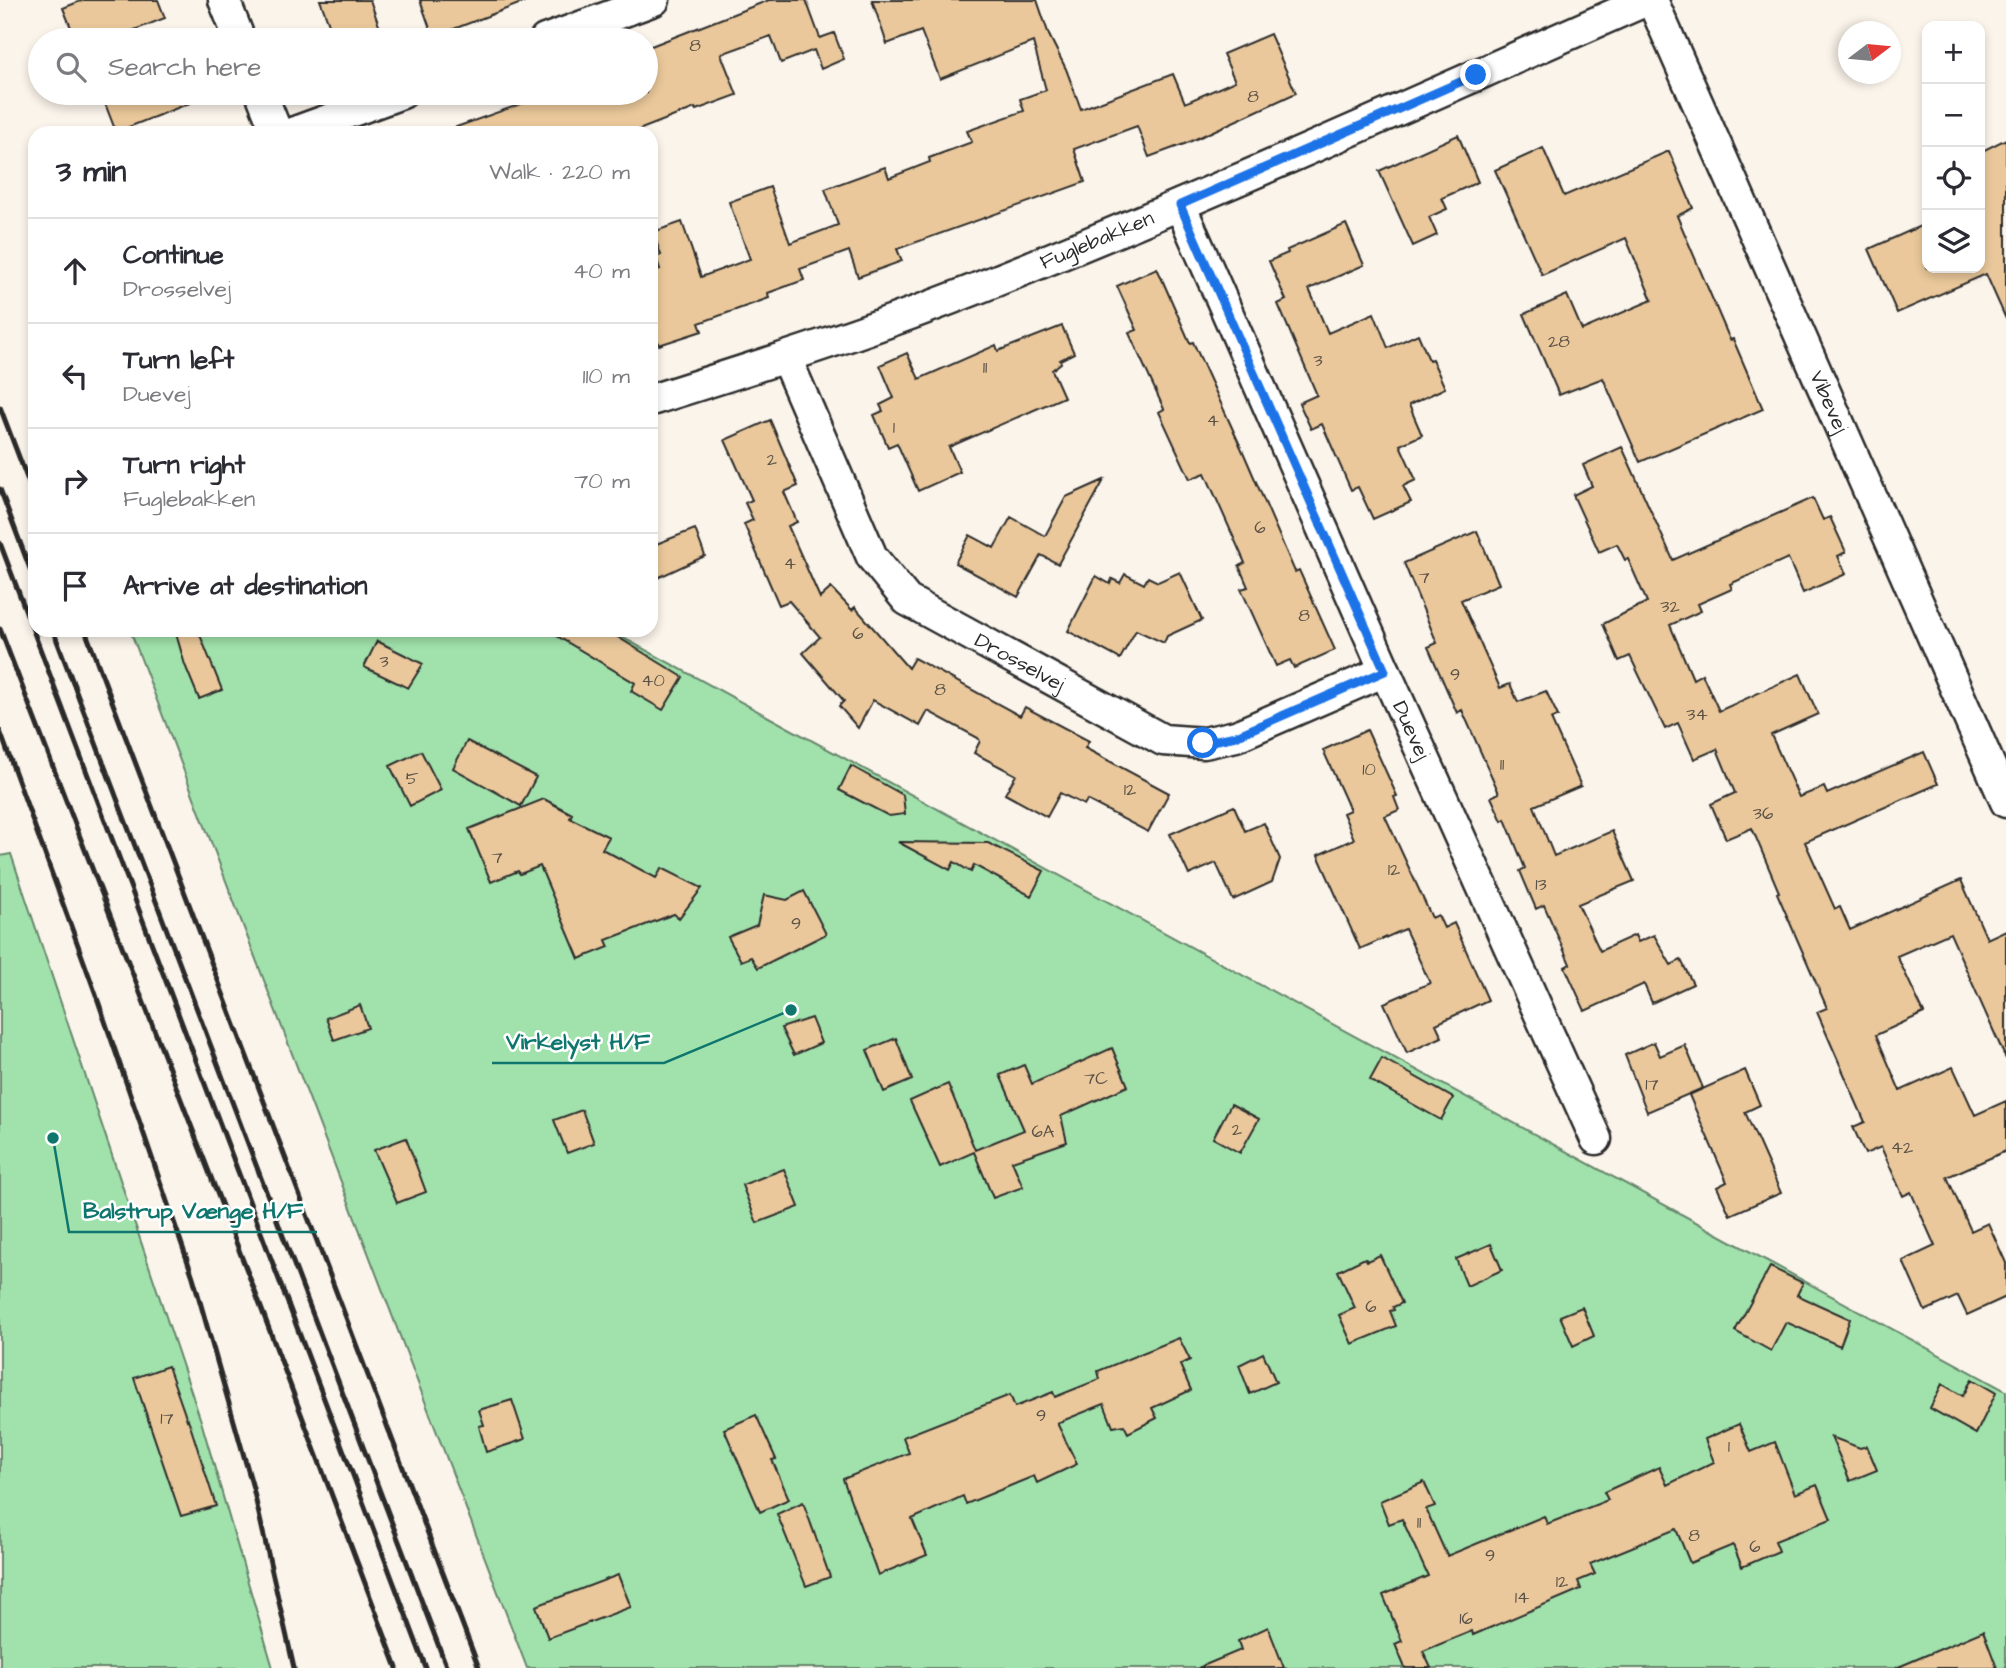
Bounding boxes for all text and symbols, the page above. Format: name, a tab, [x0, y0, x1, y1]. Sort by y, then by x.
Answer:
north arrow	[1838, 21, 1901, 84]
map controls	[1922, 21, 1985, 273]
button: +	[1922, 21, 1985, 84]
search box	[28, 28, 658, 105]
house number: 8	[689, 33, 701, 58]
icon: search	[52, 48, 90, 86]
text: Search here	[108, 49, 261, 85]
route end	[1460, 59, 1491, 90]
house number: 8	[1247, 84, 1259, 109]
button: −	[1922, 84, 1985, 147]
button: locate	[1922, 147, 1985, 210]
text: 3 min	[56, 151, 126, 193]
text: Walk · 220 m	[489, 156, 630, 188]
street label: Fuglebakken	[1035, 203, 1158, 276]
button: layers	[1922, 210, 1985, 273]
text: Continue	[123, 237, 224, 273]
icon: ahead	[56, 252, 94, 290]
text: 40 m	[573, 255, 630, 287]
text: Drosselvej	[123, 273, 231, 305]
house number: 28	[1548, 329, 1570, 354]
text: Turn left	[123, 342, 234, 378]
house number: 3	[1313, 348, 1323, 373]
house number: 11	[983, 355, 987, 380]
icon: left	[56, 357, 94, 395]
text: 110 m	[582, 360, 630, 392]
street label: Vibevej	[1803, 366, 1856, 438]
text: Duevej	[123, 378, 191, 410]
house number: 4	[1207, 408, 1219, 433]
house number: 1	[893, 415, 895, 440]
text: Turn right	[123, 447, 245, 483]
house number: 2	[767, 447, 778, 472]
icon: right	[56, 462, 94, 500]
text: 70 m	[574, 465, 630, 497]
text: Fuglebakken	[123, 483, 255, 515]
house number: 6	[1254, 515, 1266, 540]
house number: 4	[784, 551, 796, 576]
house number: 7	[1418, 565, 1430, 590]
icon: arrive	[56, 567, 94, 605]
text: Arrive at destination	[123, 568, 368, 604]
house number: 32	[1660, 594, 1680, 619]
house number: 8	[1298, 603, 1310, 628]
house number: 6	[852, 621, 864, 646]
street label: Drosselvej	[970, 625, 1071, 698]
house number: 3	[379, 649, 389, 674]
house number: 9	[1450, 662, 1460, 687]
house number: 40	[641, 668, 665, 693]
house number: 8	[934, 677, 946, 702]
street label: Duevej	[1386, 696, 1438, 764]
house number: 34	[1686, 702, 1708, 727]
route start	[1187, 727, 1218, 758]
house number: 11	[1500, 752, 1504, 777]
house number: 10	[1362, 757, 1376, 782]
house number: 5	[406, 766, 419, 791]
house number: 12	[1124, 777, 1137, 802]
house number: 36	[1753, 801, 1773, 826]
house number: 7	[491, 845, 503, 870]
house number: 12	[1388, 857, 1401, 882]
house number: 13	[1535, 872, 1547, 897]
house number: 9	[791, 911, 801, 936]
callout: Virkelyst H/F	[492, 1019, 664, 1063]
text: Virkelyst H/F	[505, 1026, 651, 1060]
house number: 7C	[1084, 1066, 1108, 1091]
house number: 17	[1645, 1072, 1659, 1097]
house number: 2	[1232, 1117, 1243, 1142]
house number: 6A	[1032, 1119, 1055, 1144]
house number: 42	[1891, 1135, 1914, 1160]
callout: Balstrup Vænge H/F	[69, 1188, 317, 1232]
text: Balstrup Vænge H/F	[83, 1195, 304, 1228]
house number: 6	[1365, 1294, 1377, 1319]
house number: 9	[1036, 1403, 1046, 1428]
house number: 17	[160, 1406, 174, 1431]
house number: 1	[1728, 1434, 1730, 1459]
house number: 11	[1417, 1510, 1421, 1535]
house number: 8	[1688, 1523, 1700, 1548]
house number: 6	[1749, 1534, 1761, 1559]
house number: 9	[1485, 1543, 1495, 1568]
house number: 12	[1556, 1569, 1569, 1594]
house number: 14	[1515, 1585, 1529, 1610]
house number: 16	[1459, 1606, 1473, 1631]

